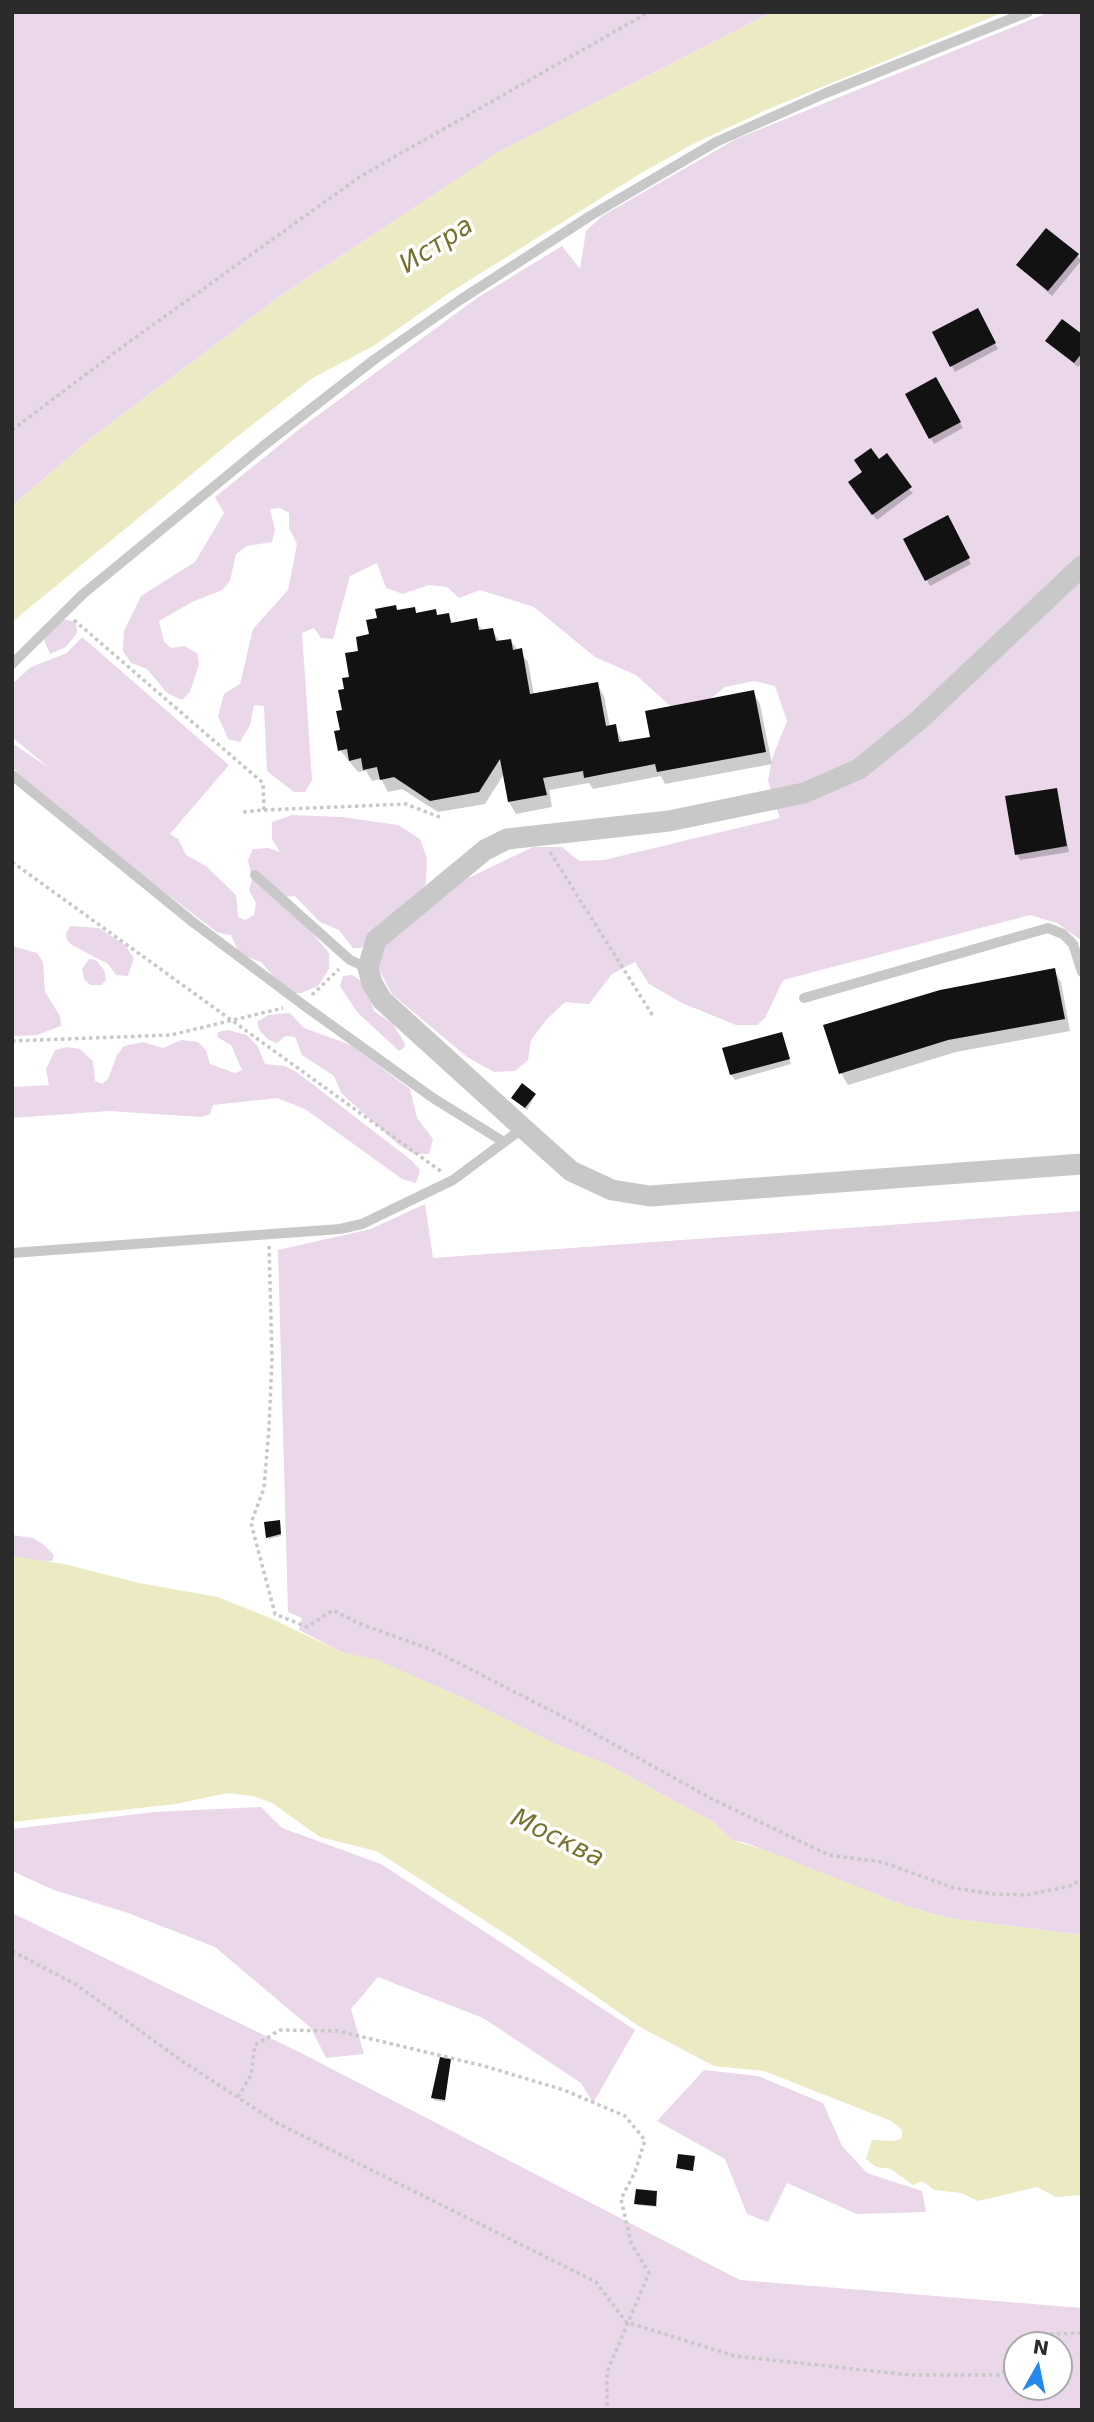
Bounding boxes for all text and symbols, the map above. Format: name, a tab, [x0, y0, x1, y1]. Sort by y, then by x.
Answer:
water label: Истра	[394, 211, 480, 281]
water label: Москва	[505, 1803, 609, 1875]
north arrow	[1003, 2331, 1073, 2401]
text: N	[1031, 2335, 1051, 2359]

